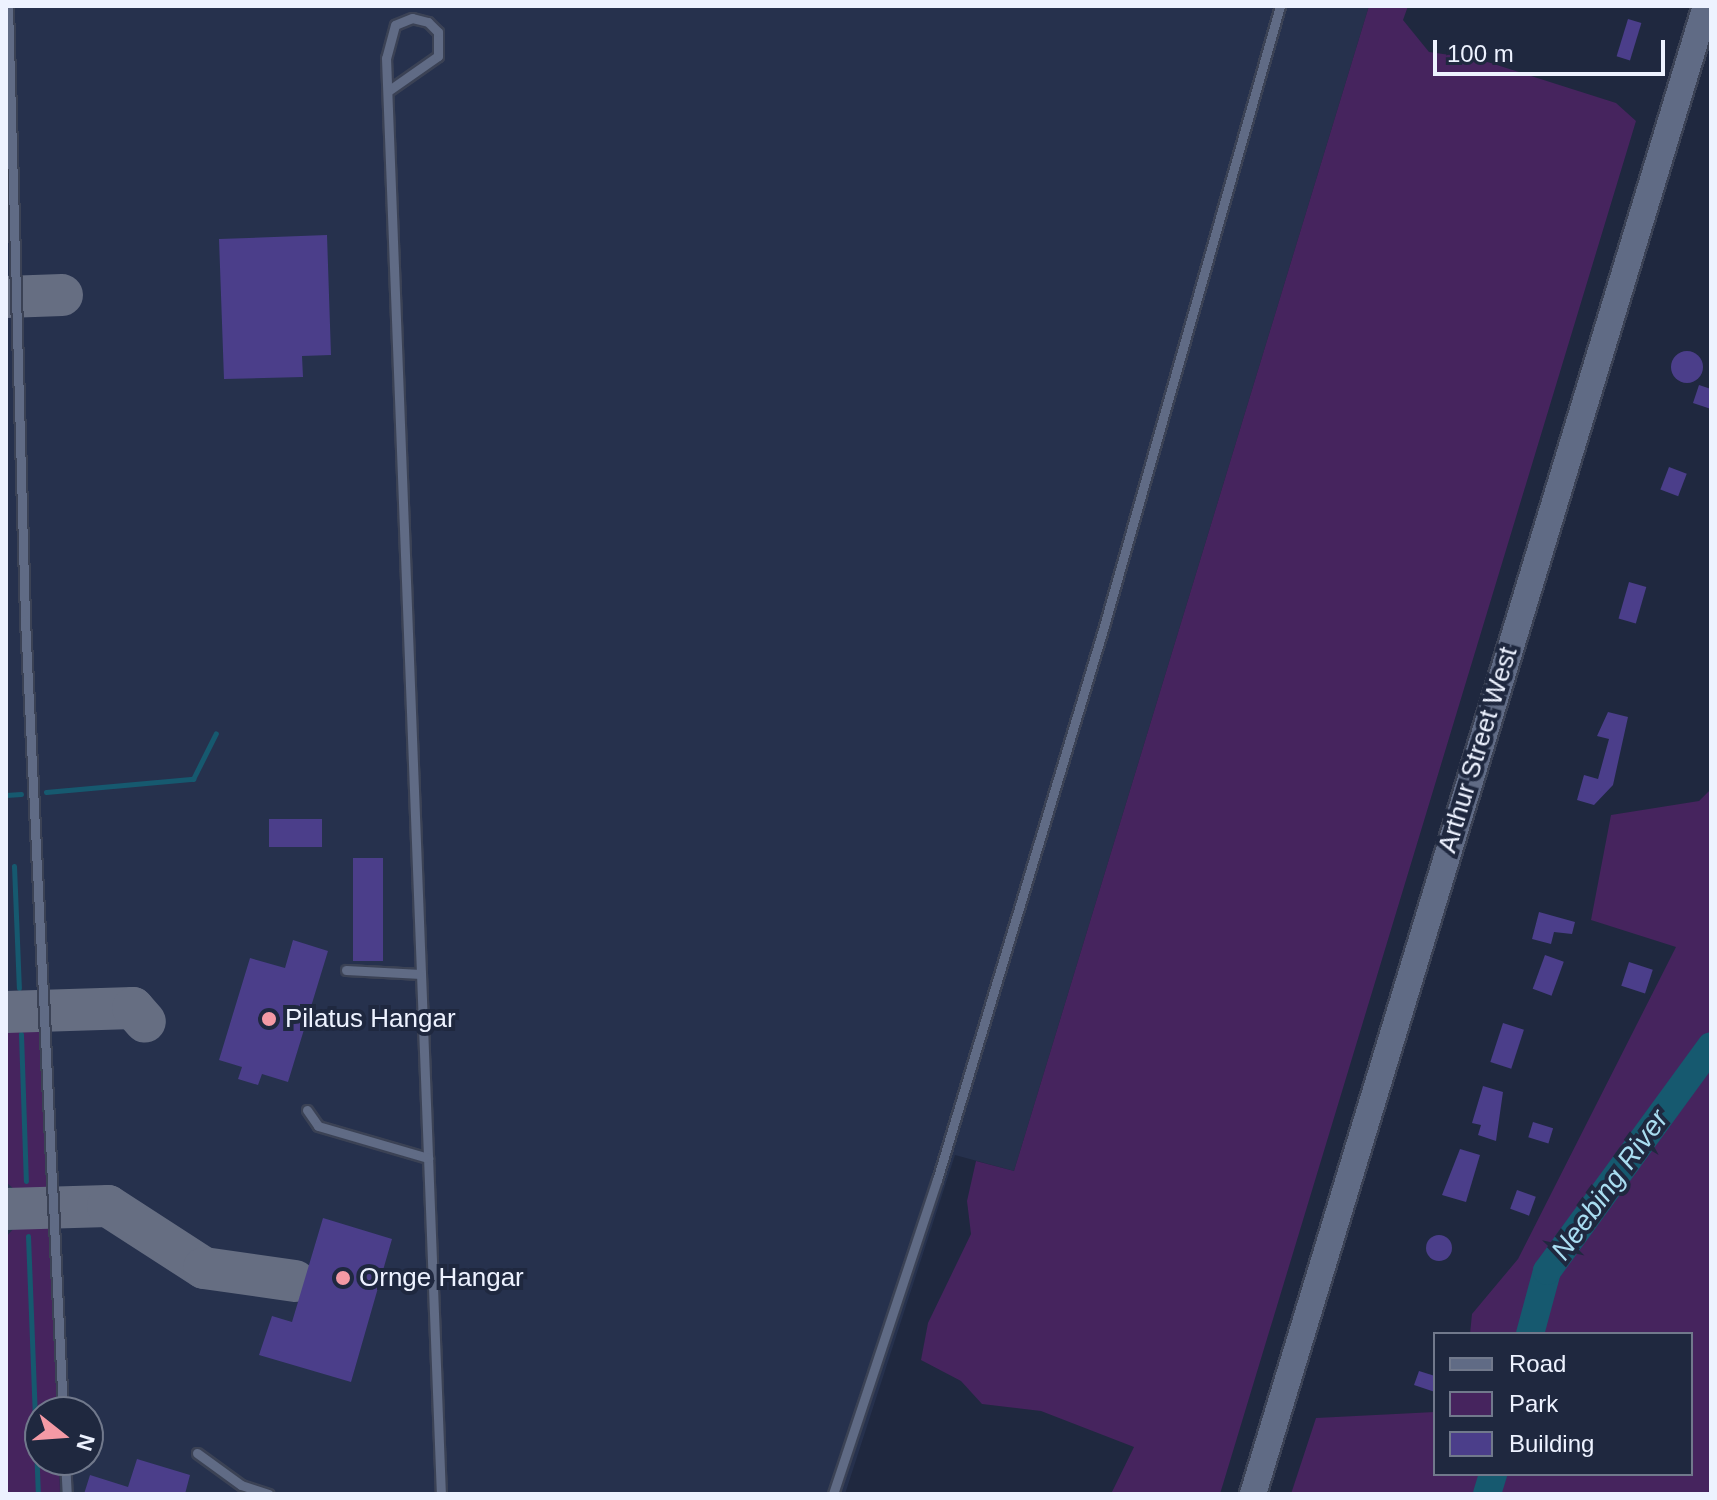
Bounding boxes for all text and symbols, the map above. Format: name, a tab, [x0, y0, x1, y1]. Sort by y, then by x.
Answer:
scale bar	[1437, 24, 1669, 74]
text: 100 m	[1447, 40, 1514, 67]
street label: Arthur Street West	[1432, 643, 1524, 857]
place label: Pilatus Hangar	[285, 1003, 456, 1035]
marker: Pilatus Hangar	[260, 1010, 278, 1028]
water label: Neebing River	[1544, 1103, 1676, 1267]
place label: Ornge Hangar	[359, 1262, 524, 1294]
marker: Ornge Hangar	[334, 1269, 352, 1287]
legend	[1433, 1332, 1693, 1476]
text: Road	[1509, 1350, 1566, 1377]
text: Park	[1509, 1390, 1558, 1417]
north arrow	[24, 1396, 104, 1476]
text: Building	[1509, 1430, 1594, 1457]
text: N	[71, 1431, 100, 1454]

